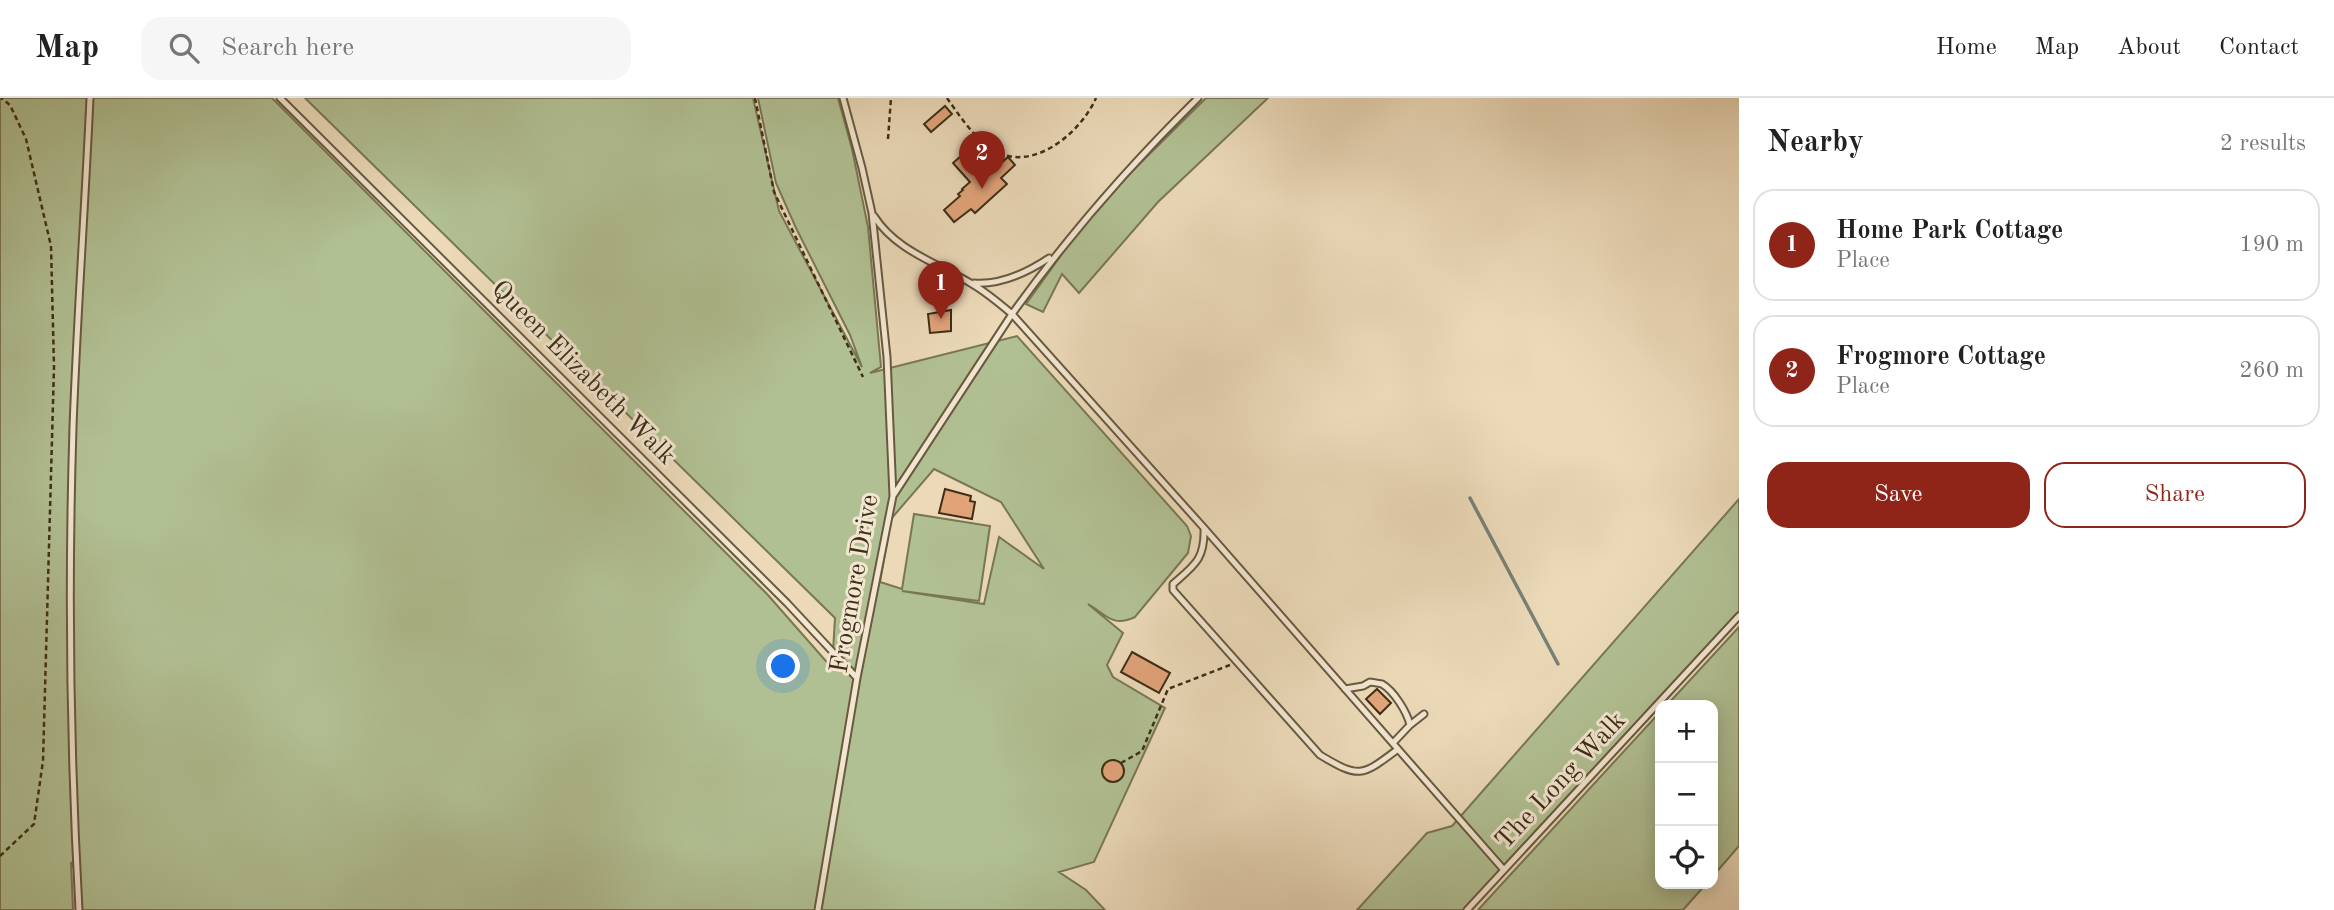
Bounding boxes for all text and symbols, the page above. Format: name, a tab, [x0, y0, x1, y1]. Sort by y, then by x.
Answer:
search box	[141, 17, 631, 80]
icon: search	[165, 29, 203, 67]
text: Map	[35, 32, 99, 65]
text: Search here	[221, 35, 354, 61]
text: Home	[1936, 36, 1997, 60]
text: Map	[2035, 36, 2079, 60]
text: About	[2117, 36, 2181, 60]
text: Contact	[2219, 36, 2299, 60]
text: Nearby	[1767, 128, 1864, 158]
pin: 2	[959, 131, 1005, 189]
text: 2 results	[2220, 132, 2306, 155]
text: Home Park Cottage	[1836, 218, 2063, 244]
text: 1	[1785, 233, 1799, 256]
text: 190 m	[2239, 233, 2304, 256]
text: Place	[1836, 249, 1890, 272]
pin: 1	[918, 261, 964, 319]
street label: Queen Elizabeth Walk	[486, 276, 680, 470]
text: Frogmore Cottage	[1836, 344, 2046, 370]
text: 2	[1785, 359, 1799, 382]
text: 260 m	[2239, 359, 2304, 382]
text: Place	[1836, 375, 1890, 398]
button: Save	[1767, 462, 2030, 528]
button: Share	[2044, 462, 2306, 528]
street label: Frogmore Drive	[826, 493, 884, 675]
your location	[766, 649, 800, 683]
map controls	[1655, 700, 1718, 889]
button: +	[1655, 700, 1718, 763]
street label: The Long Walk	[1491, 708, 1631, 854]
button: −	[1655, 763, 1718, 826]
button: locate	[1655, 826, 1718, 889]

